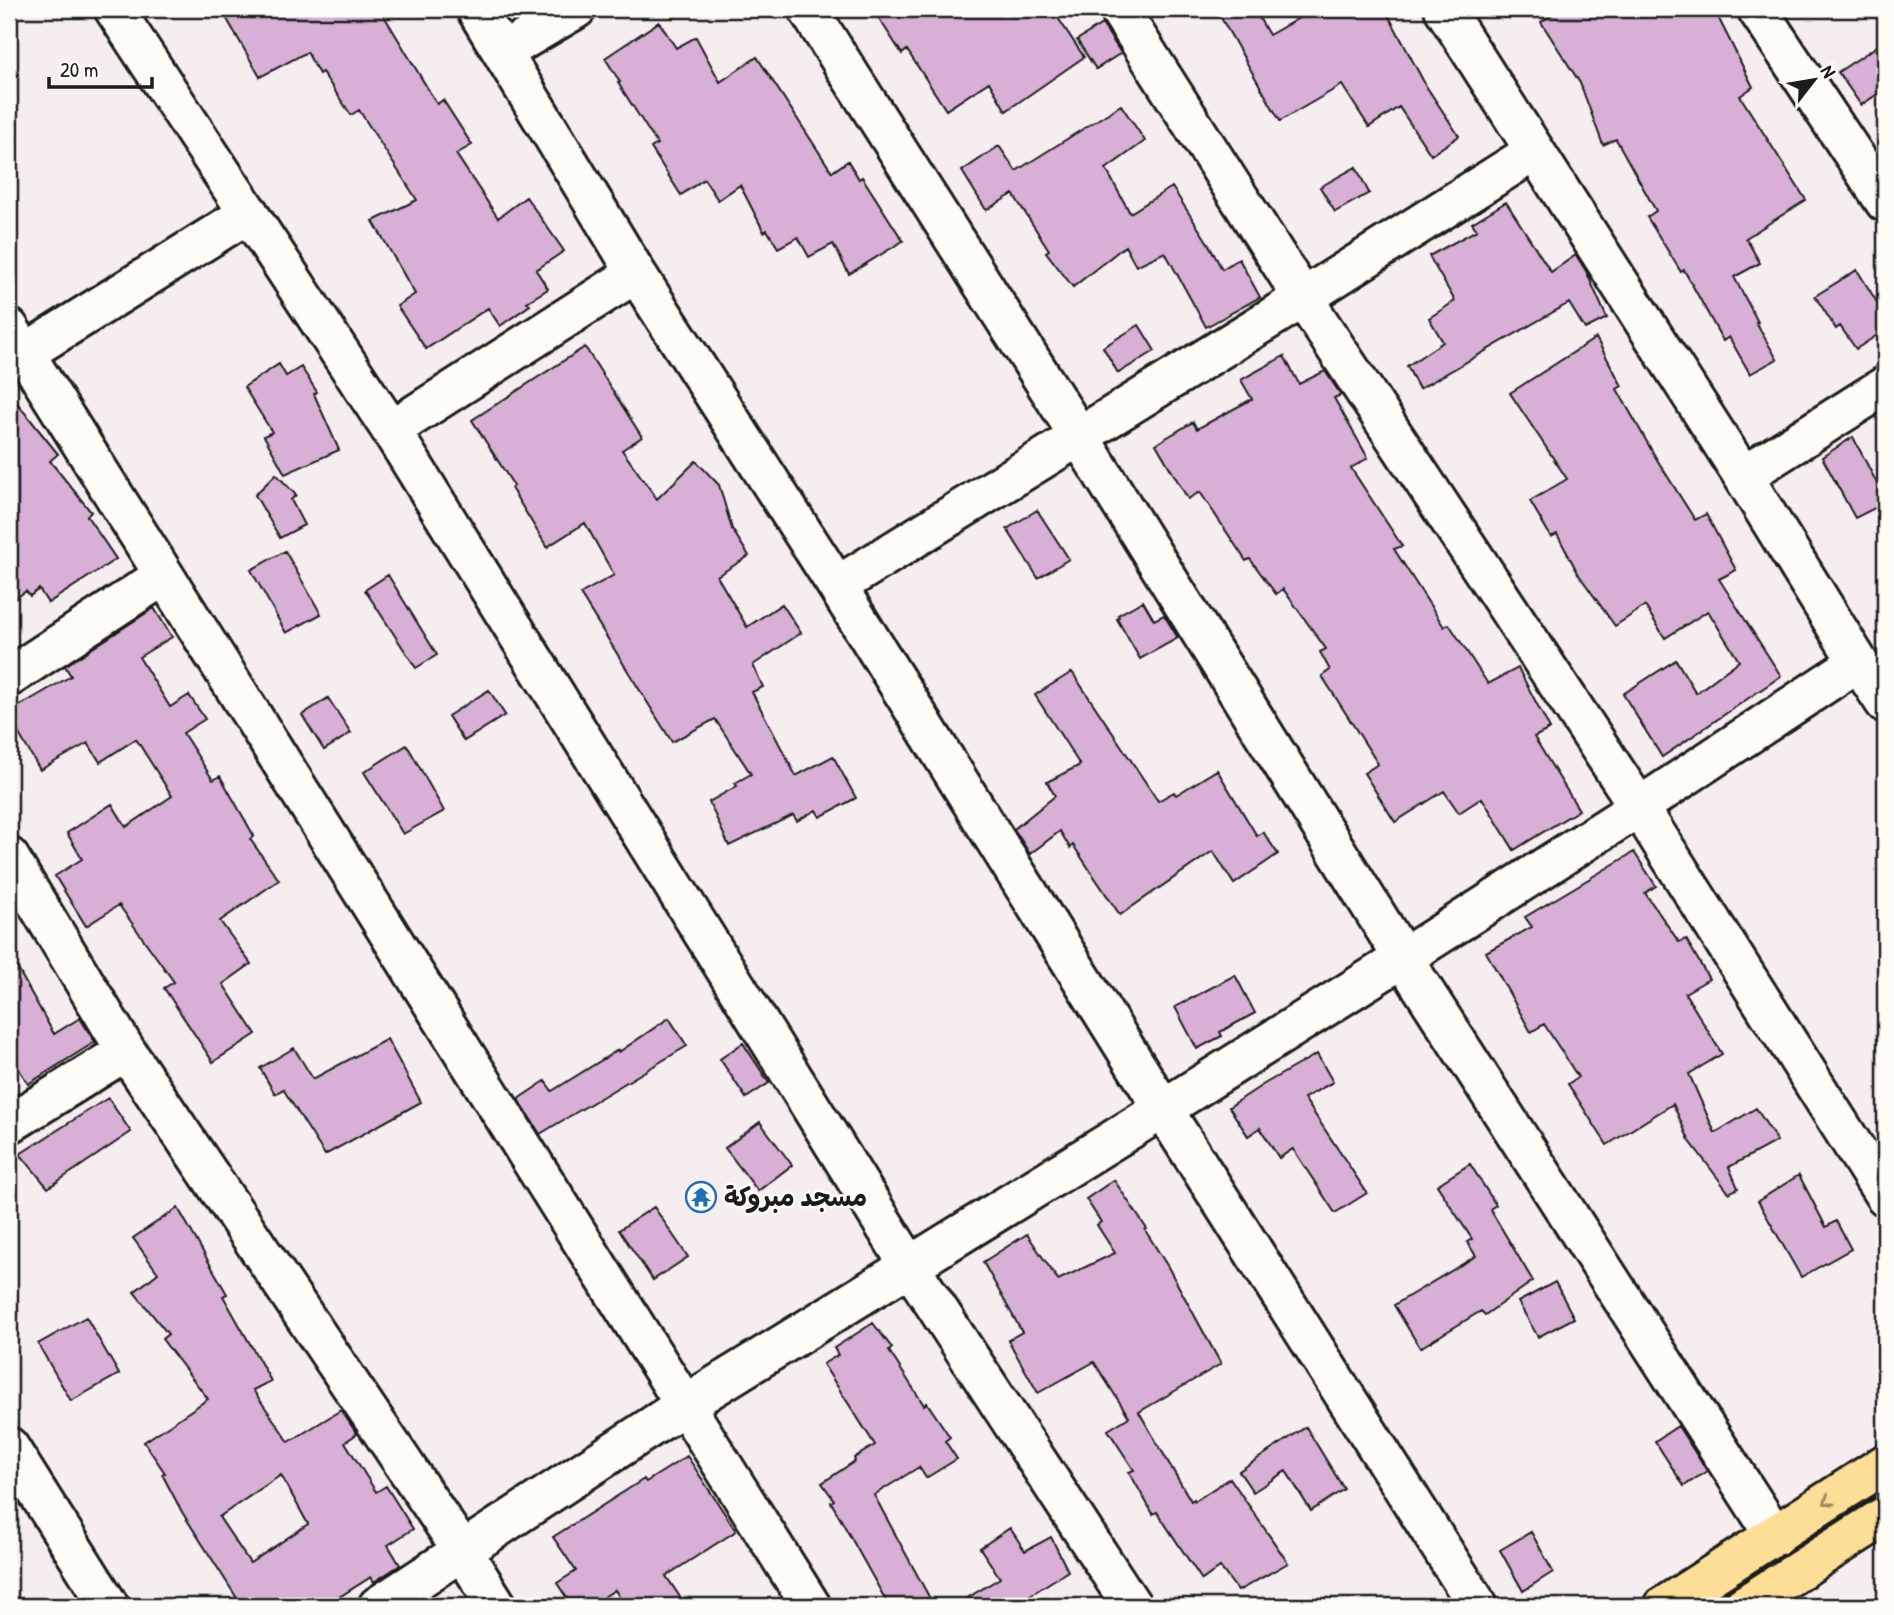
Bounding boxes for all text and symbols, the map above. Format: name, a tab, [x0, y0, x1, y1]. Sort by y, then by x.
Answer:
scale bar	[49, 46, 152, 90]
north arrow	[1778, 46, 1848, 116]
text: 20 m	[60, 55, 98, 84]
text: N	[1815, 60, 1842, 82]
place label: مسجد مبروكة	[724, 1179, 867, 1214]
temple icon: مسجد مبروكة	[684, 1180, 718, 1214]
one-way arrow	[1823, 1493, 1836, 1505]

